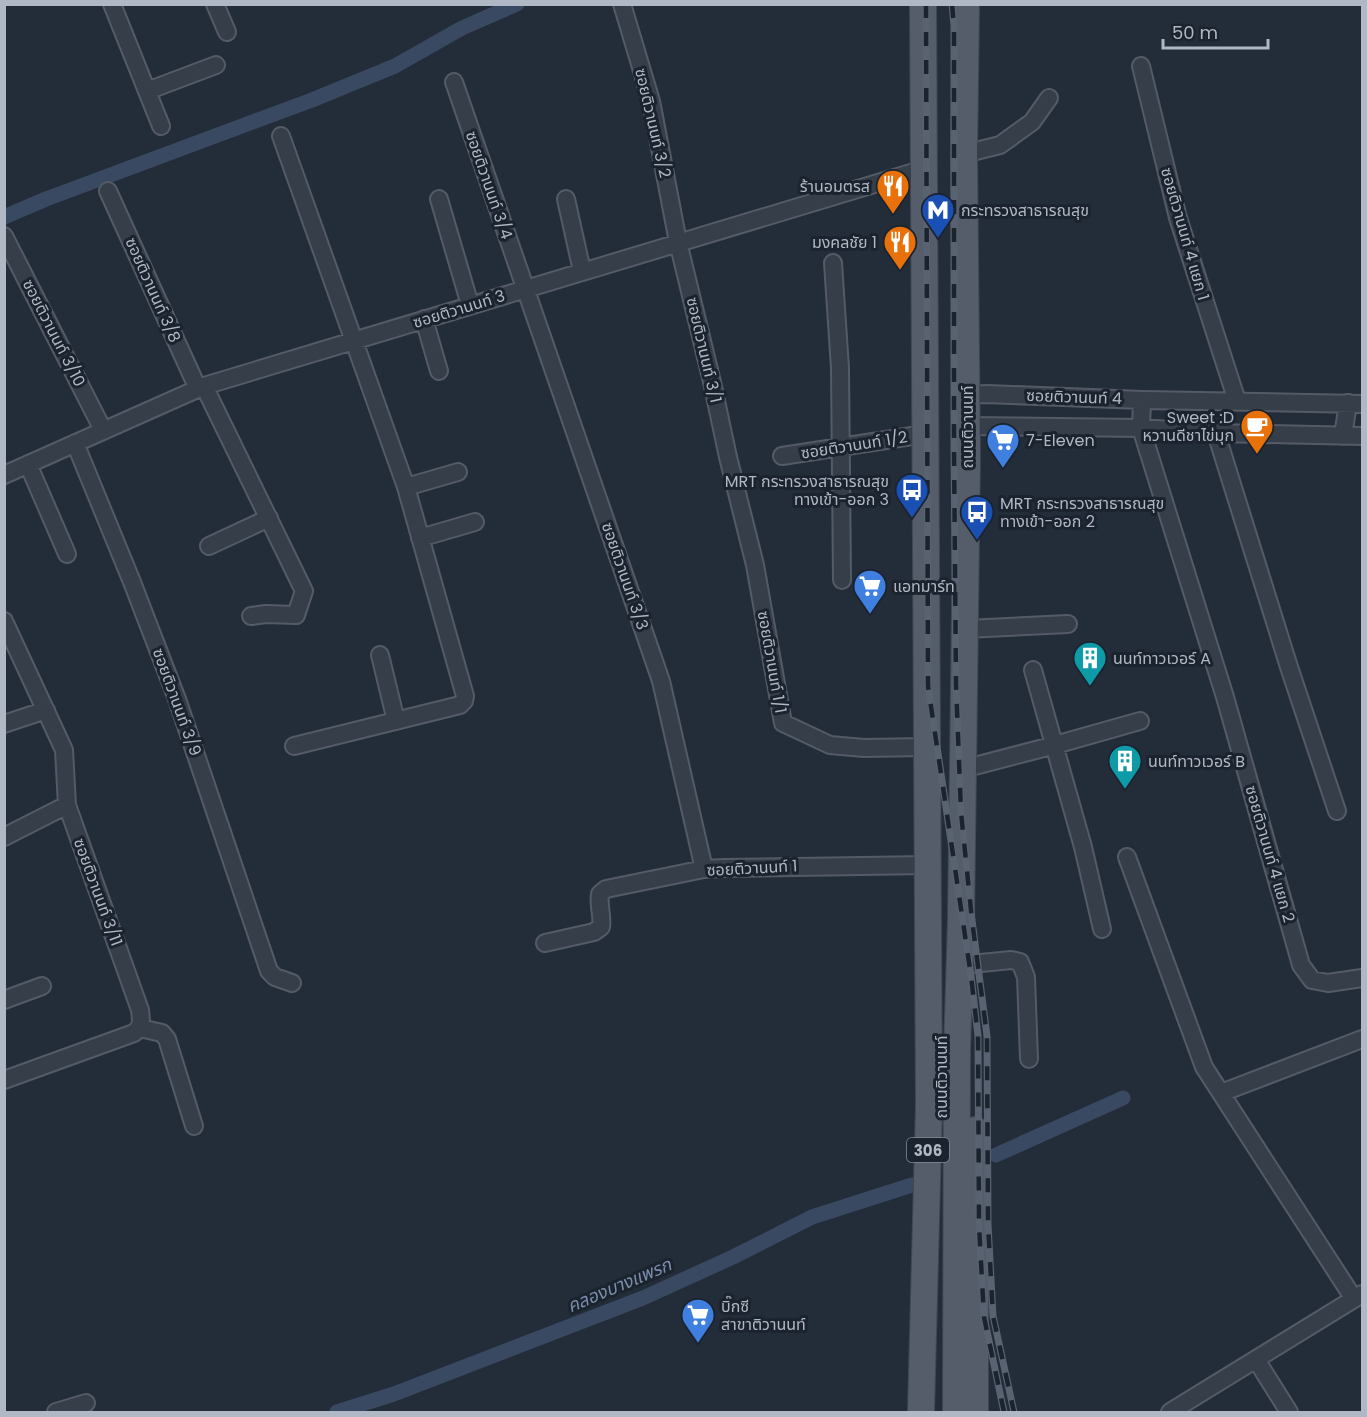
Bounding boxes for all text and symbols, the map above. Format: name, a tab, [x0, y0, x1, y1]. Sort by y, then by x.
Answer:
scale bar	[1163, 12, 1268, 50]
text: 50 m	[1172, 20, 1218, 45]
street label: ซอยติวานนท์ 3/2	[629, 66, 677, 180]
street label: ซอยติวานนท์ 3/4	[460, 128, 518, 242]
street label: ซอยติวานนท์ 4 แยก 1	[1155, 165, 1215, 303]
restaurant icon: ร้านอมตรส	[875, 168, 911, 215]
place label: ร้านอมตรส	[800, 175, 870, 198]
metro station icon: กระทรวงสาธารณสุข	[920, 192, 956, 239]
place label: กระทรวงสาธารณสุข	[961, 199, 1089, 222]
restaurant icon: มงคลชัย 1	[882, 224, 918, 271]
place label: มงคลชัย 1	[812, 231, 877, 254]
street label: ซอยติวานนท์ 3/8	[120, 234, 186, 346]
street label: ซอยติวานนท์ 3/10	[17, 275, 91, 391]
street label: ซอยติวานนท์ 3	[410, 284, 508, 334]
street label: ซอยติวานนท์ 3/1	[681, 295, 727, 405]
street label: ซอยติวานนท์ 4	[1026, 384, 1122, 410]
street label: ถนนติวานนท์	[956, 385, 979, 469]
place label: Sweet :D หวานดีชาไข่มุก	[1142, 406, 1234, 447]
cafe icon: Sweet :D หวานดีชาไข่มุก	[1239, 408, 1275, 455]
supermarket icon: 7-Eleven	[985, 422, 1021, 469]
street label: ซอยติวานนท์ 1/2	[799, 425, 909, 465]
place label: 7-Eleven	[1026, 429, 1095, 452]
place label: MRT กระทรวงสาธารณสุข ทางเข้า-ออก 3	[725, 470, 889, 511]
bus stop icon: MRT กระทรวงสาธารณสุข ทางเข้า-ออก 3	[894, 472, 930, 519]
place label: MRT กระทรวงสาธารณสุข ทางเข้า-ออก 2	[1000, 492, 1164, 533]
bus stop icon: MRT กระทรวงสาธารณสุข ทางเข้า-ออก 2	[959, 494, 995, 541]
street label: ซอยติวานนท์ 3/3	[596, 519, 654, 633]
supermarket icon: แอทมาร์ท	[852, 568, 888, 615]
place label: แอทมาร์ท	[893, 575, 955, 598]
street label: ซอยติวานนท์ 1/1	[752, 609, 792, 715]
building icon: นนท์ทาวเวอร์ A	[1072, 640, 1108, 687]
street label: ซอยติวานนท์ 3/9	[147, 645, 207, 759]
place label: นนท์ทาวเวอร์ A	[1113, 647, 1211, 670]
building icon: นนท์ทาวเวอร์ B	[1107, 743, 1143, 790]
place label: นนท์ทาวเวอร์ B	[1148, 750, 1245, 773]
street label: ซอยติวานนท์ 4 แยก 2	[1239, 783, 1301, 925]
street label: ซอยติวานนท์ 3/11	[68, 835, 128, 949]
street label: ซอยติวานนท์ 1	[706, 854, 798, 882]
street label: ถนนติวานนท์	[930, 1035, 953, 1119]
road number: 306	[907, 1138, 949, 1162]
water label: คลองบางแพรก	[563, 1251, 676, 1318]
place label: บิ๊กซี สาขาติวานนท์	[721, 1295, 806, 1336]
supermarket icon: บิ๊กซี สาขาติวานนท์	[680, 1297, 716, 1344]

